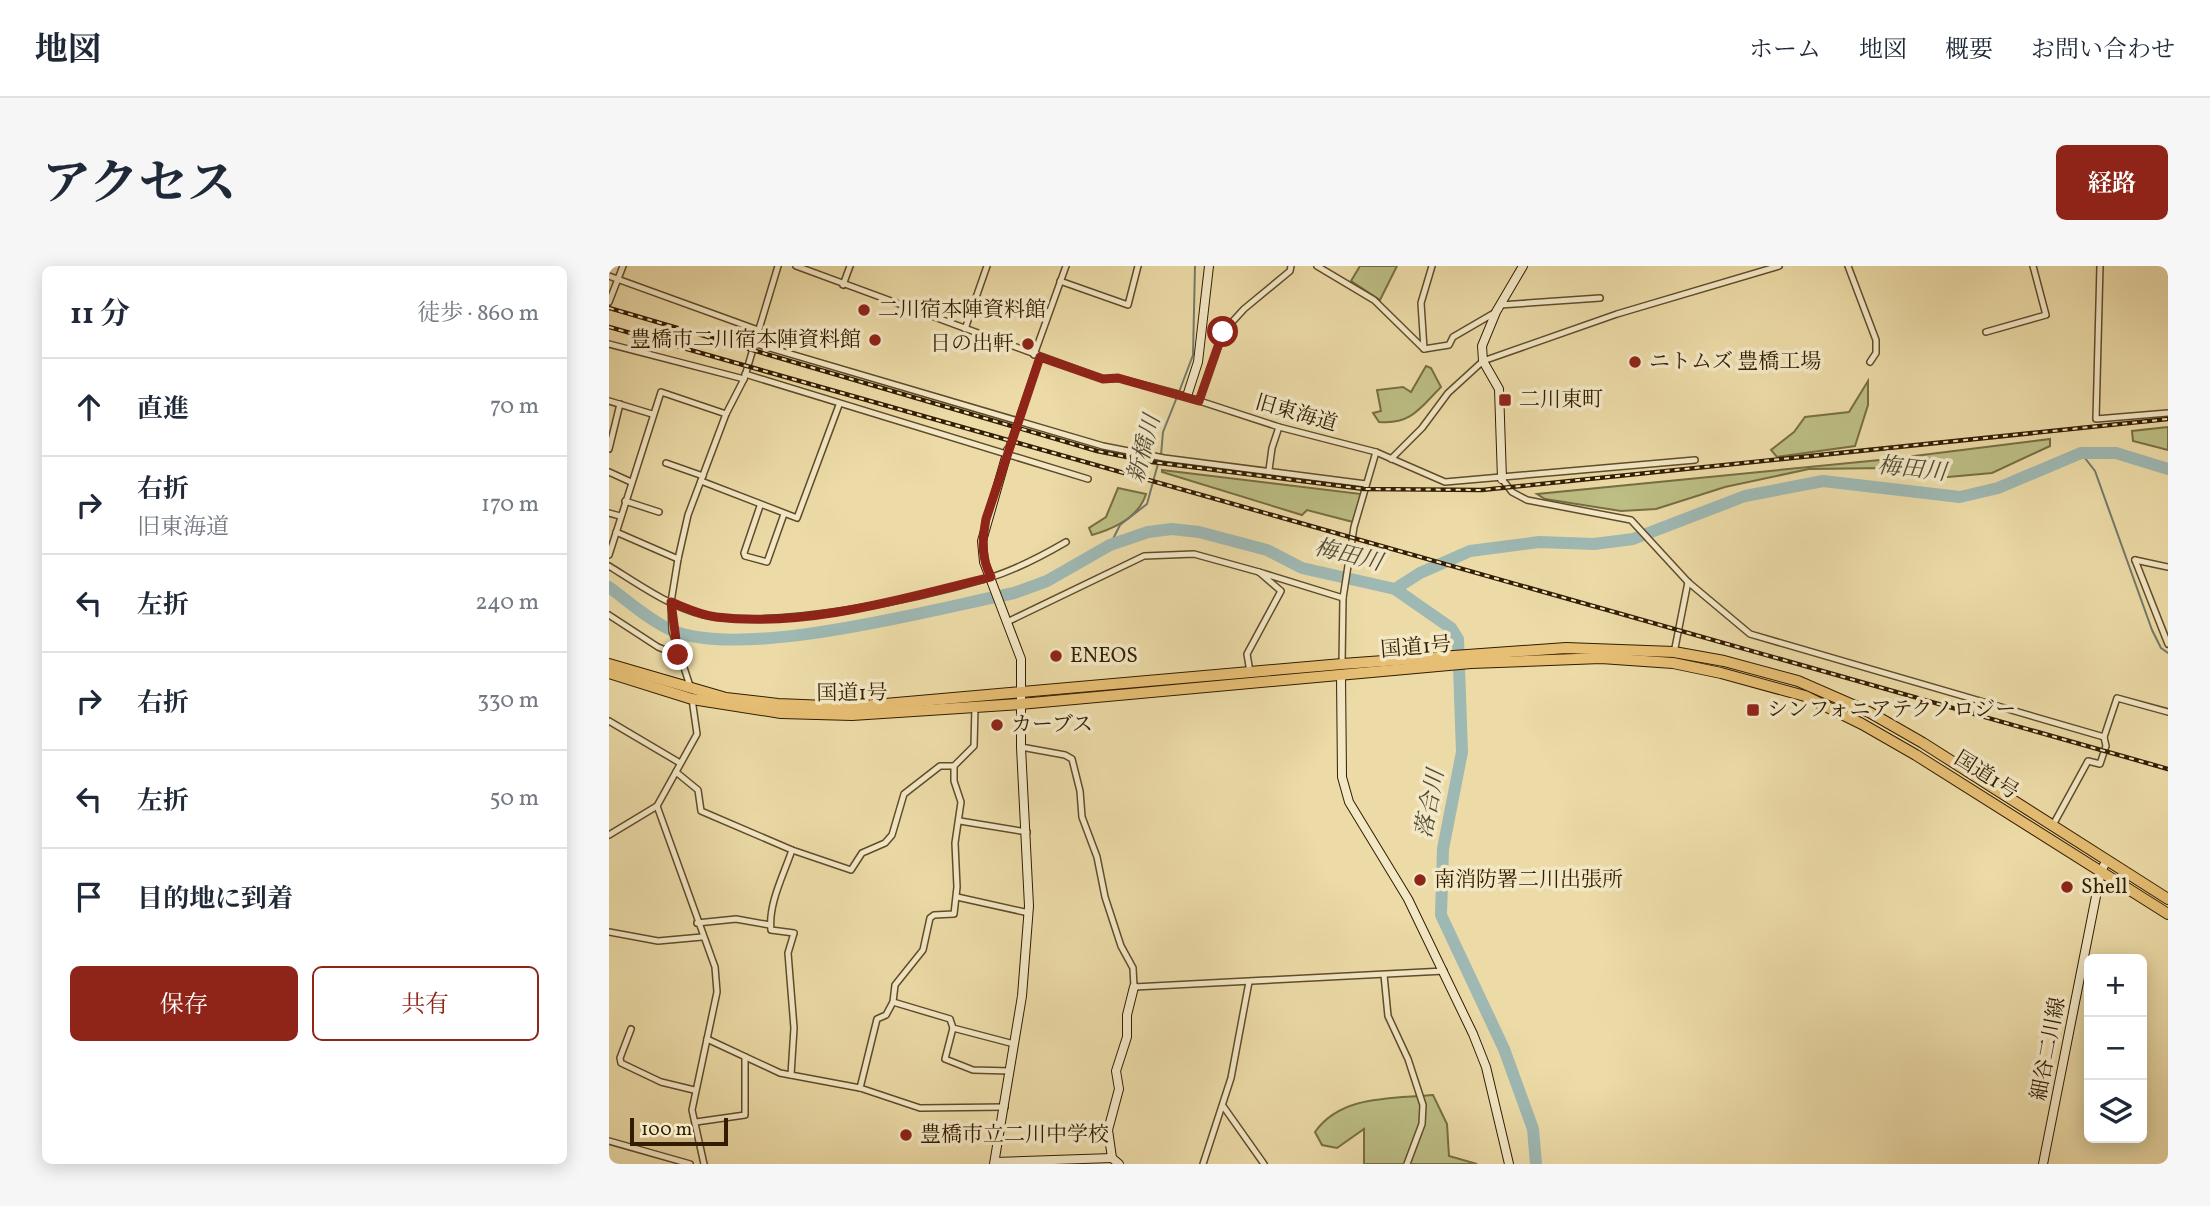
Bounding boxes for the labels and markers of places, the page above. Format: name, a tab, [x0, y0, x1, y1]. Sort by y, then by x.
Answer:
place label: 二川宿本陣資料館	[878, 296, 1046, 325]
marker: 二川宿本陣資料館	[856, 302, 872, 318]
place label: 豊橋市二川宿本陣資料館	[630, 326, 861, 355]
place label: 日の出軒	[930, 330, 1014, 359]
marker: 豊橋市二川宿本陣資料館	[867, 332, 883, 348]
marker: 日の出軒	[1020, 336, 1036, 352]
place label: ニトムズ 豊橋工場	[1649, 348, 1821, 377]
marker: ニトムズ 豊橋工場	[1627, 354, 1643, 370]
place label: 二川東町	[1519, 386, 1603, 415]
marker: 二川東町	[1497, 392, 1513, 408]
place label: ENEOS	[1070, 642, 1138, 671]
marker: ENEOS	[1048, 648, 1064, 664]
place label: シンフォニアテクノロジー	[1767, 696, 2016, 725]
marker: シンフォニアテクノロジー	[1745, 702, 1761, 718]
place label: カーブス	[1011, 711, 1093, 740]
marker: カーブス	[989, 717, 1005, 733]
place label: 南消防署二川出張所	[1434, 866, 1623, 895]
marker: 南消防署二川出張所	[1412, 872, 1428, 888]
place label: Shell	[2081, 873, 2128, 902]
marker: Shell	[2059, 879, 2075, 895]
place label: 豊橋市立二川中学校	[920, 1121, 1109, 1150]
marker: 豊橋市立二川中学校	[898, 1127, 914, 1143]

